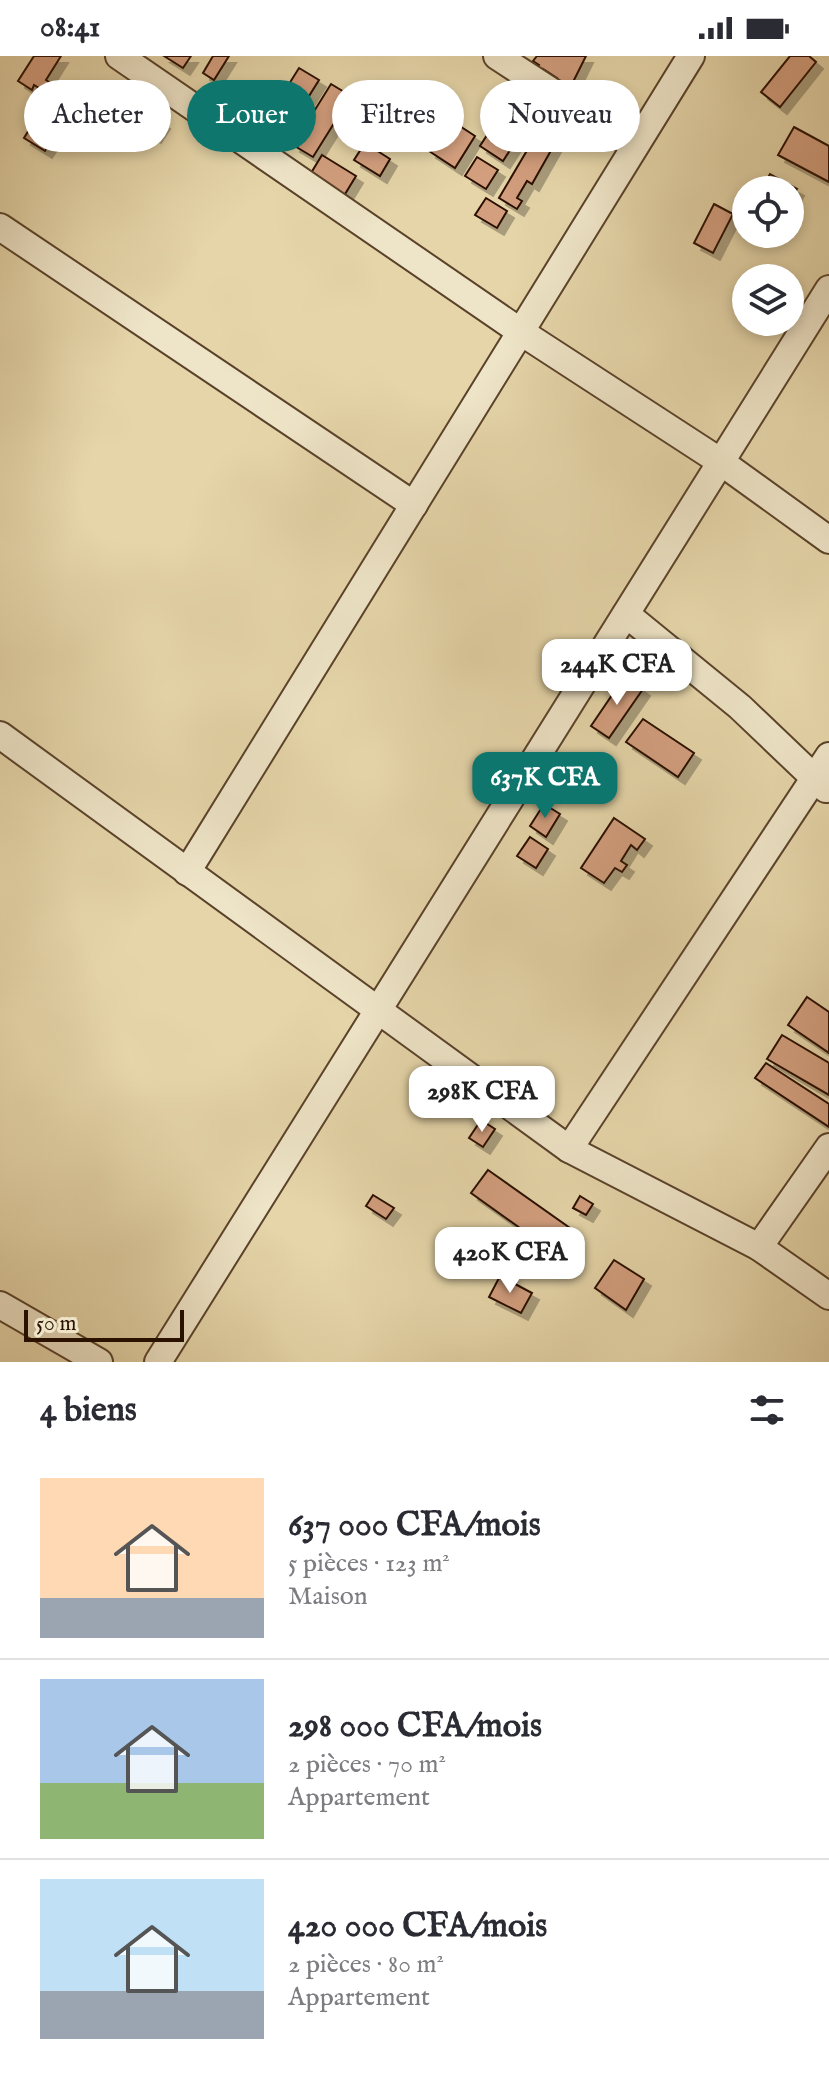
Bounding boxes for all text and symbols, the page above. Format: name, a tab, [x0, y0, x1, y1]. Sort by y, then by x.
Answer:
text: 08:41	[40, 9, 100, 47]
chip: Acheter	[24, 80, 171, 152]
chip: Louer	[187, 80, 316, 152]
chip: Filtres	[332, 80, 464, 152]
chip: Nouveau	[480, 80, 640, 152]
map controls	[732, 176, 804, 336]
button: locate	[732, 176, 804, 248]
button: layers	[732, 264, 804, 336]
pin: 244K CFA	[534, 639, 700, 707]
text: 244K CFA	[560, 648, 674, 681]
pin: 637K CFA	[462, 752, 628, 820]
text: 637K CFA	[490, 761, 600, 794]
pin: 298K CFA	[399, 1066, 565, 1134]
text: 298K CFA	[427, 1075, 537, 1108]
pin: 420K CFA	[427, 1227, 593, 1295]
text: 420K CFA	[453, 1236, 567, 1269]
scale bar	[24, 1306, 184, 1342]
text: 50 m	[36, 1310, 77, 1338]
icon: filters	[745, 1388, 789, 1432]
text: 4 biens	[40, 1389, 137, 1432]
text: 637 000 CFA/mois	[288, 1504, 541, 1547]
icon: home	[104, 1510, 200, 1606]
text: 5 pièces · 123 m²	[288, 1547, 450, 1580]
text: Maison	[288, 1580, 368, 1613]
text: 298 000 CFA/mois	[288, 1705, 542, 1748]
icon: home	[104, 1711, 200, 1807]
text: 2 pièces · 70 m²	[288, 1748, 446, 1781]
text: Appartement	[288, 1781, 430, 1814]
text: 420 000 CFA/mois	[288, 1905, 547, 1948]
icon: home	[104, 1911, 200, 2007]
text: 2 pièces · 80 m²	[288, 1948, 444, 1981]
text: Appartement	[288, 1981, 430, 2014]

